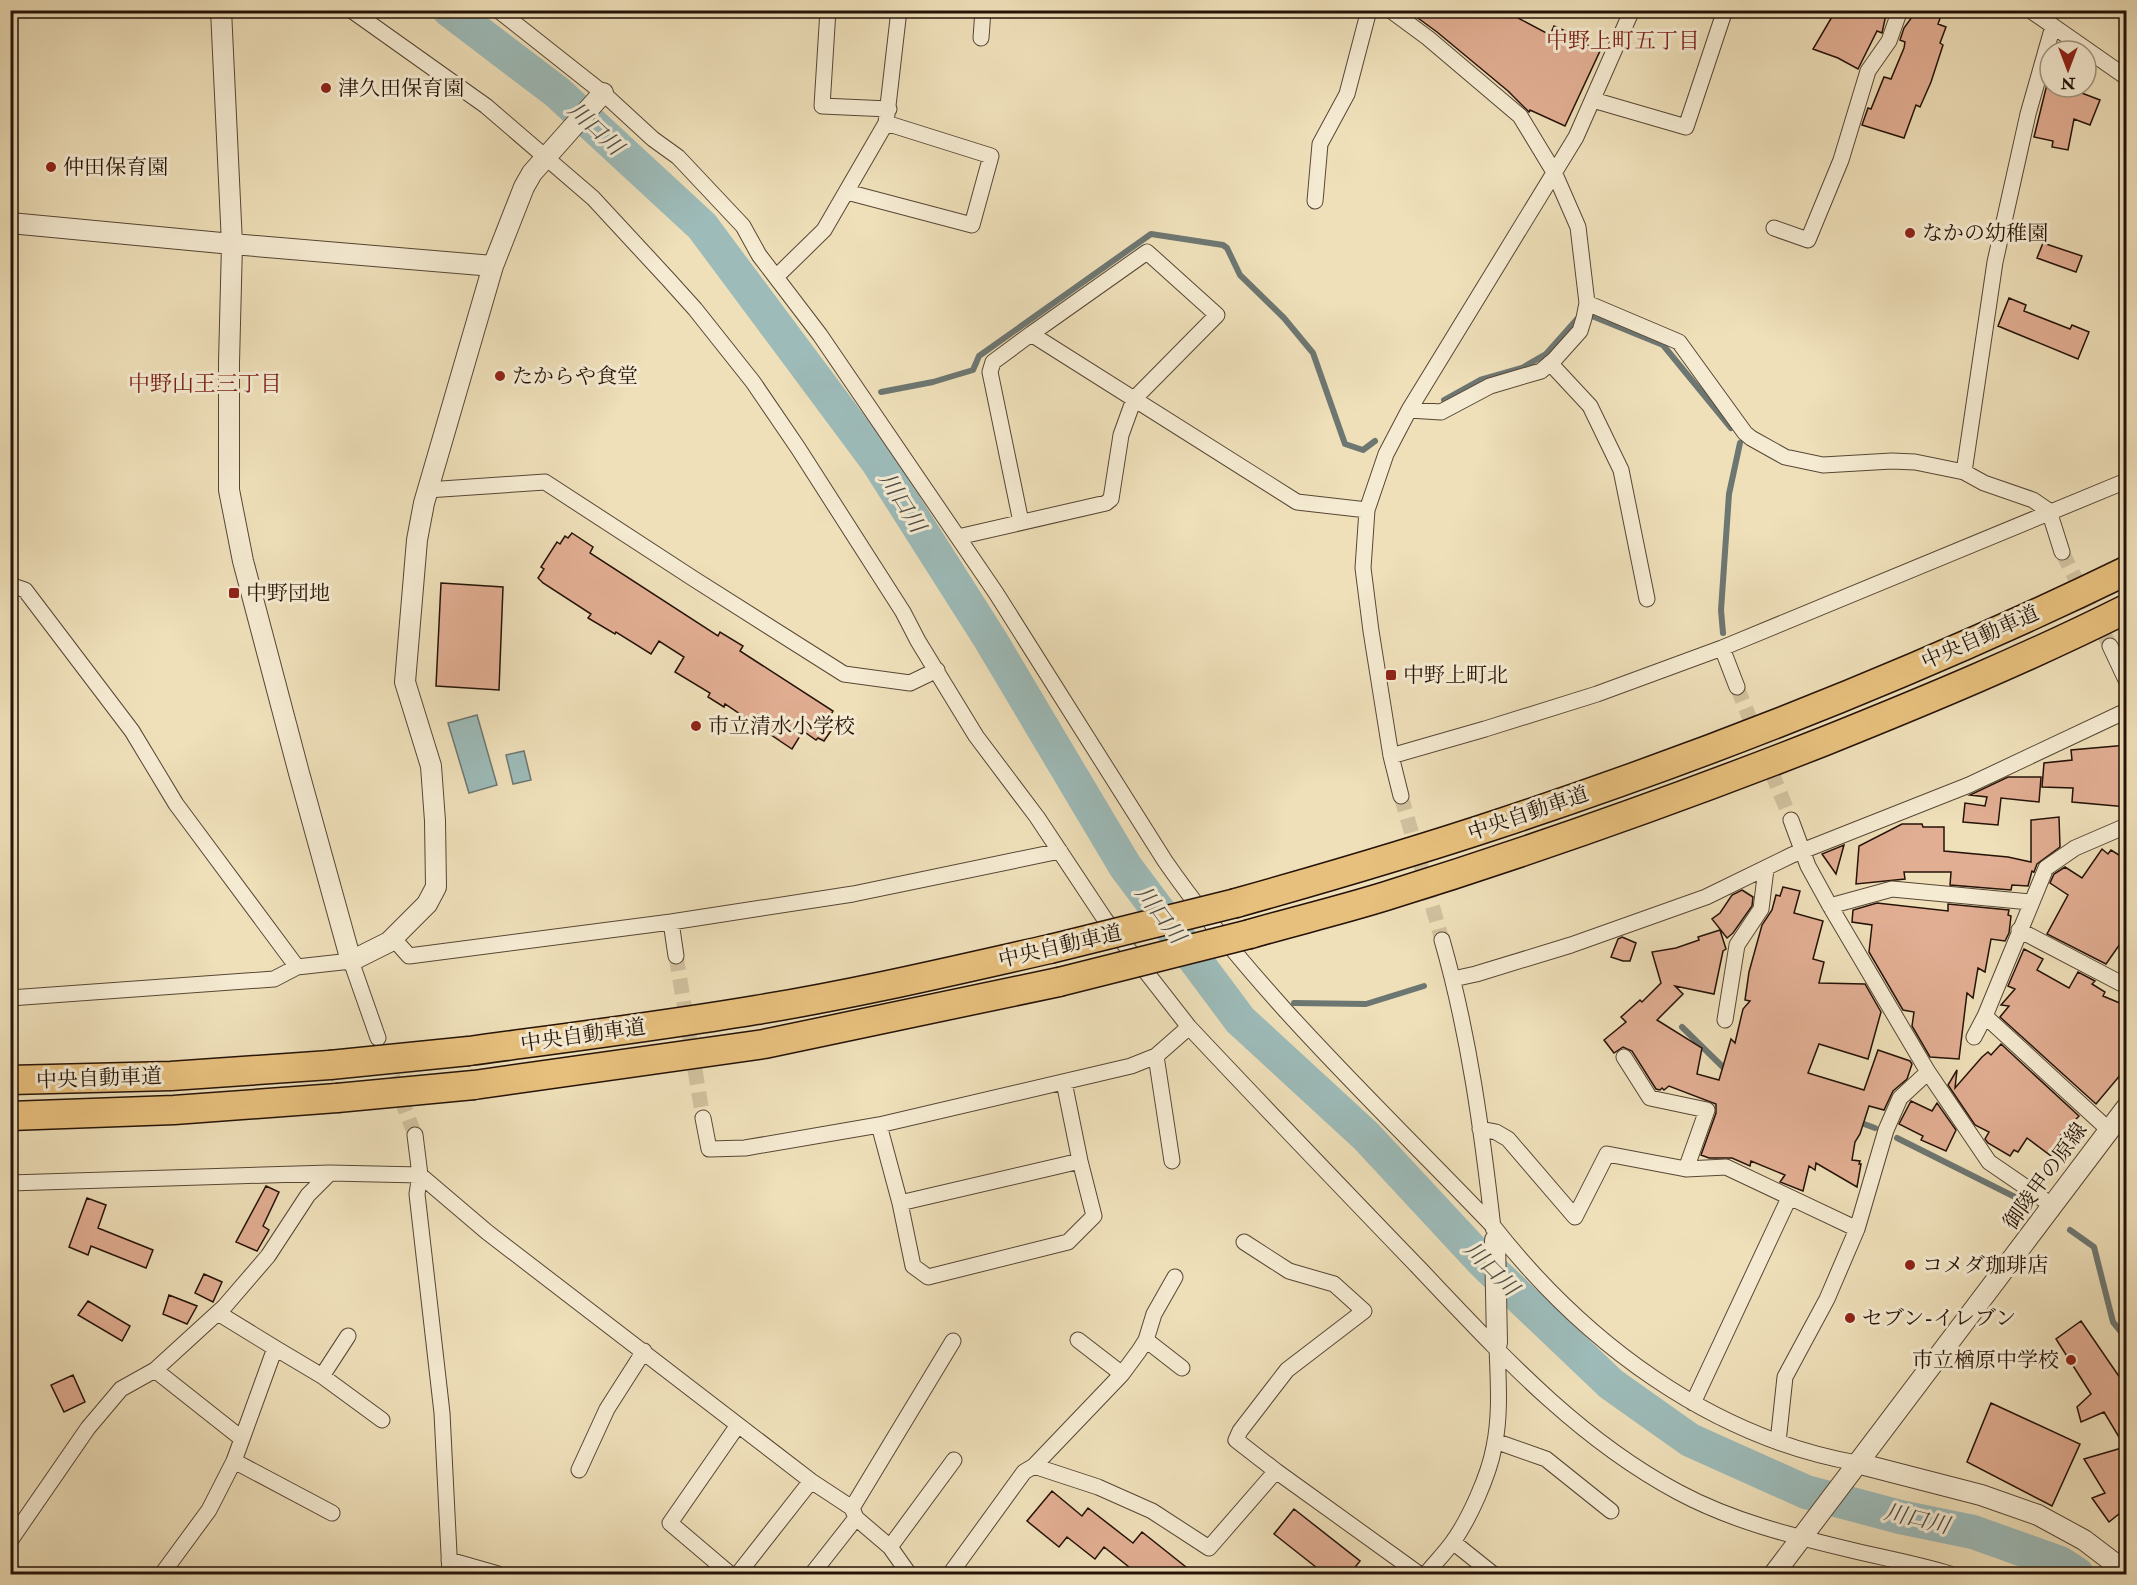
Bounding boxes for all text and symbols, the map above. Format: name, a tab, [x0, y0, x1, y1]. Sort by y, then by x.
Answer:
district label: 中野上町五丁目	[1546, 27, 1700, 55]
north arrow	[2038, 39, 2098, 99]
text: N	[2060, 73, 2076, 93]
place label: 津久田保育園	[338, 75, 464, 102]
marker: 津久田保育園	[319, 81, 333, 95]
water label: 川口川	[562, 96, 630, 163]
place label: 仲田保育園	[63, 154, 168, 181]
marker: 仲田保育園	[44, 160, 58, 174]
place label: なかの幼稚園	[1922, 220, 2048, 247]
marker: なかの幼稚園	[1903, 226, 1917, 240]
place label: たからや食堂	[512, 363, 638, 390]
marker: たからや食堂	[493, 369, 507, 383]
district label: 中野山王三丁目	[128, 370, 282, 398]
water label: 川口川	[873, 467, 933, 540]
place label: 中野団地	[246, 580, 330, 607]
marker: 中野団地	[227, 586, 241, 600]
street label: 中央自動車道	[1917, 599, 2043, 675]
place label: 中野上町北	[1403, 662, 1508, 689]
marker: 中野上町北	[1384, 668, 1398, 682]
place label: 市立清水小学校	[708, 713, 855, 740]
marker: 市立清水小学校	[689, 719, 703, 733]
street label: 中央自動車道	[1464, 780, 1592, 847]
water label: 川口川	[1129, 880, 1192, 951]
street label: 中央自動車道	[996, 919, 1125, 974]
street label: 中央自動車道	[519, 1013, 647, 1058]
street label: 中央自動車道	[36, 1063, 162, 1094]
street label: 御陵甲の原線	[1997, 1117, 2093, 1235]
water label: 川口川	[1458, 1235, 1526, 1303]
place label: コメダ珈琲店	[1922, 1252, 2048, 1279]
marker: コメダ珈琲店	[1903, 1258, 1917, 1272]
place label: セブン-イレブン	[1862, 1305, 2016, 1332]
marker: セブン-イレブン	[1843, 1311, 1857, 1325]
place label: 市立楢原中学校	[1912, 1347, 2059, 1374]
marker: 市立楢原中学校	[2064, 1353, 2078, 1367]
water label: 川口川	[1881, 1498, 1954, 1540]

